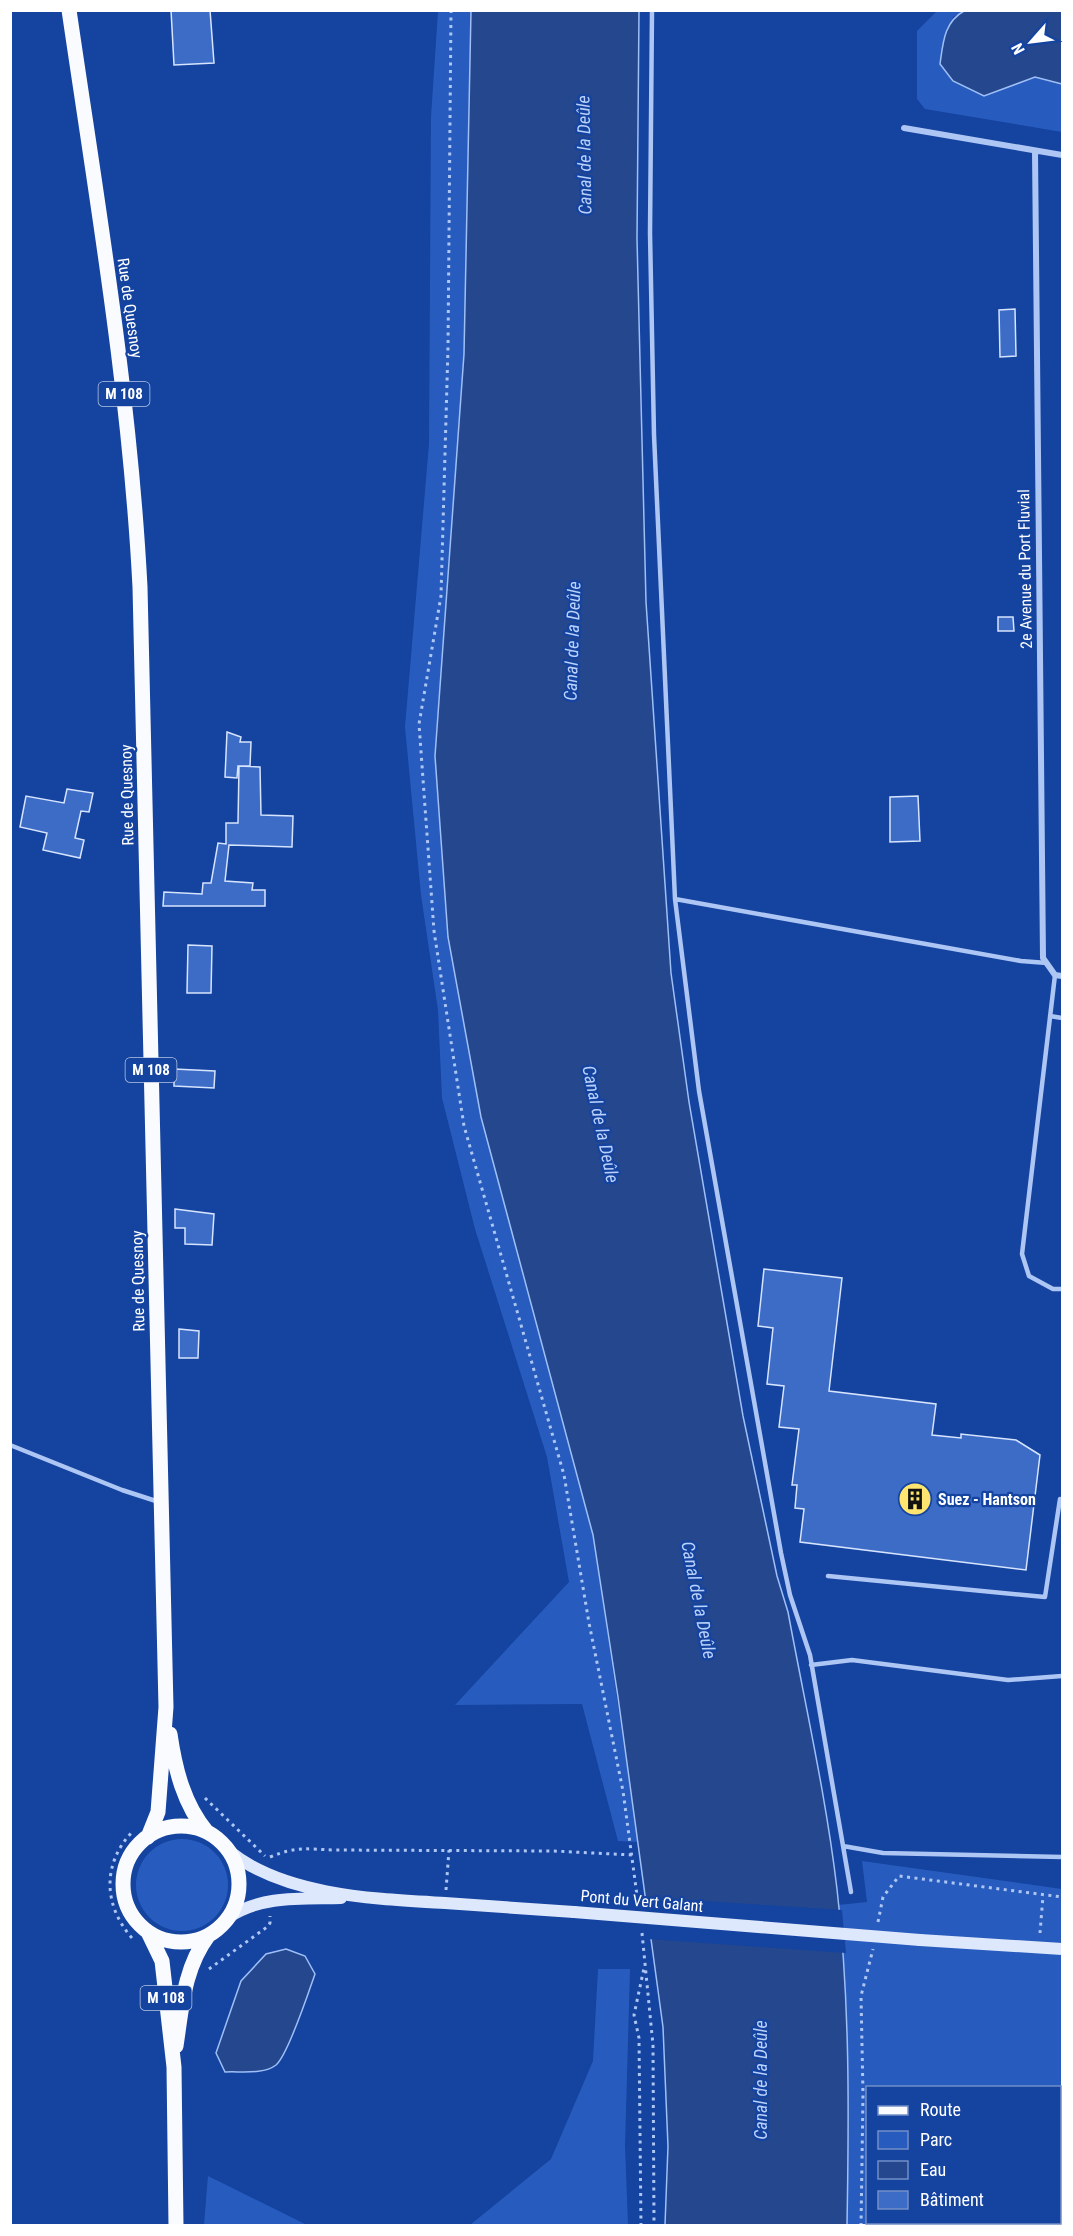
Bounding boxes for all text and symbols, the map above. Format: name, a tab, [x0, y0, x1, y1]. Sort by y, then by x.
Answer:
north arrow	[1001, 12, 1061, 72]
text: N	[1008, 40, 1029, 58]
water label: Canal de la Deûle	[572, 95, 596, 215]
street label: Rue de Quesnoy	[114, 257, 146, 360]
road number: M 108	[98, 382, 150, 406]
street label: 2e Avenue du Port Fluvial	[1014, 489, 1036, 649]
water label: Canal de la Deûle	[559, 581, 585, 701]
street label: Rue de Quesnoy	[117, 744, 137, 846]
road number: M 108	[126, 1058, 176, 1082]
water label: Canal de la Deûle	[578, 1063, 624, 1185]
street label: Rue de Quesnoy	[128, 1230, 148, 1332]
building icon: Suez - Hantson	[897, 1481, 933, 1517]
place label: Suez - Hantson	[938, 1490, 1036, 1509]
water label: Canal de la Deûle	[677, 1539, 721, 1661]
street label: Pont du Vert Galant	[580, 1886, 704, 1916]
road number: M 108	[140, 1986, 192, 2010]
water label: Canal de la Deûle	[750, 2020, 771, 2140]
legend	[866, 2086, 1061, 2224]
text: Route	[920, 2099, 961, 2120]
text: Parc	[920, 2129, 952, 2150]
text: Eau	[920, 2159, 946, 2180]
text: Bâtiment	[920, 2189, 984, 2210]

